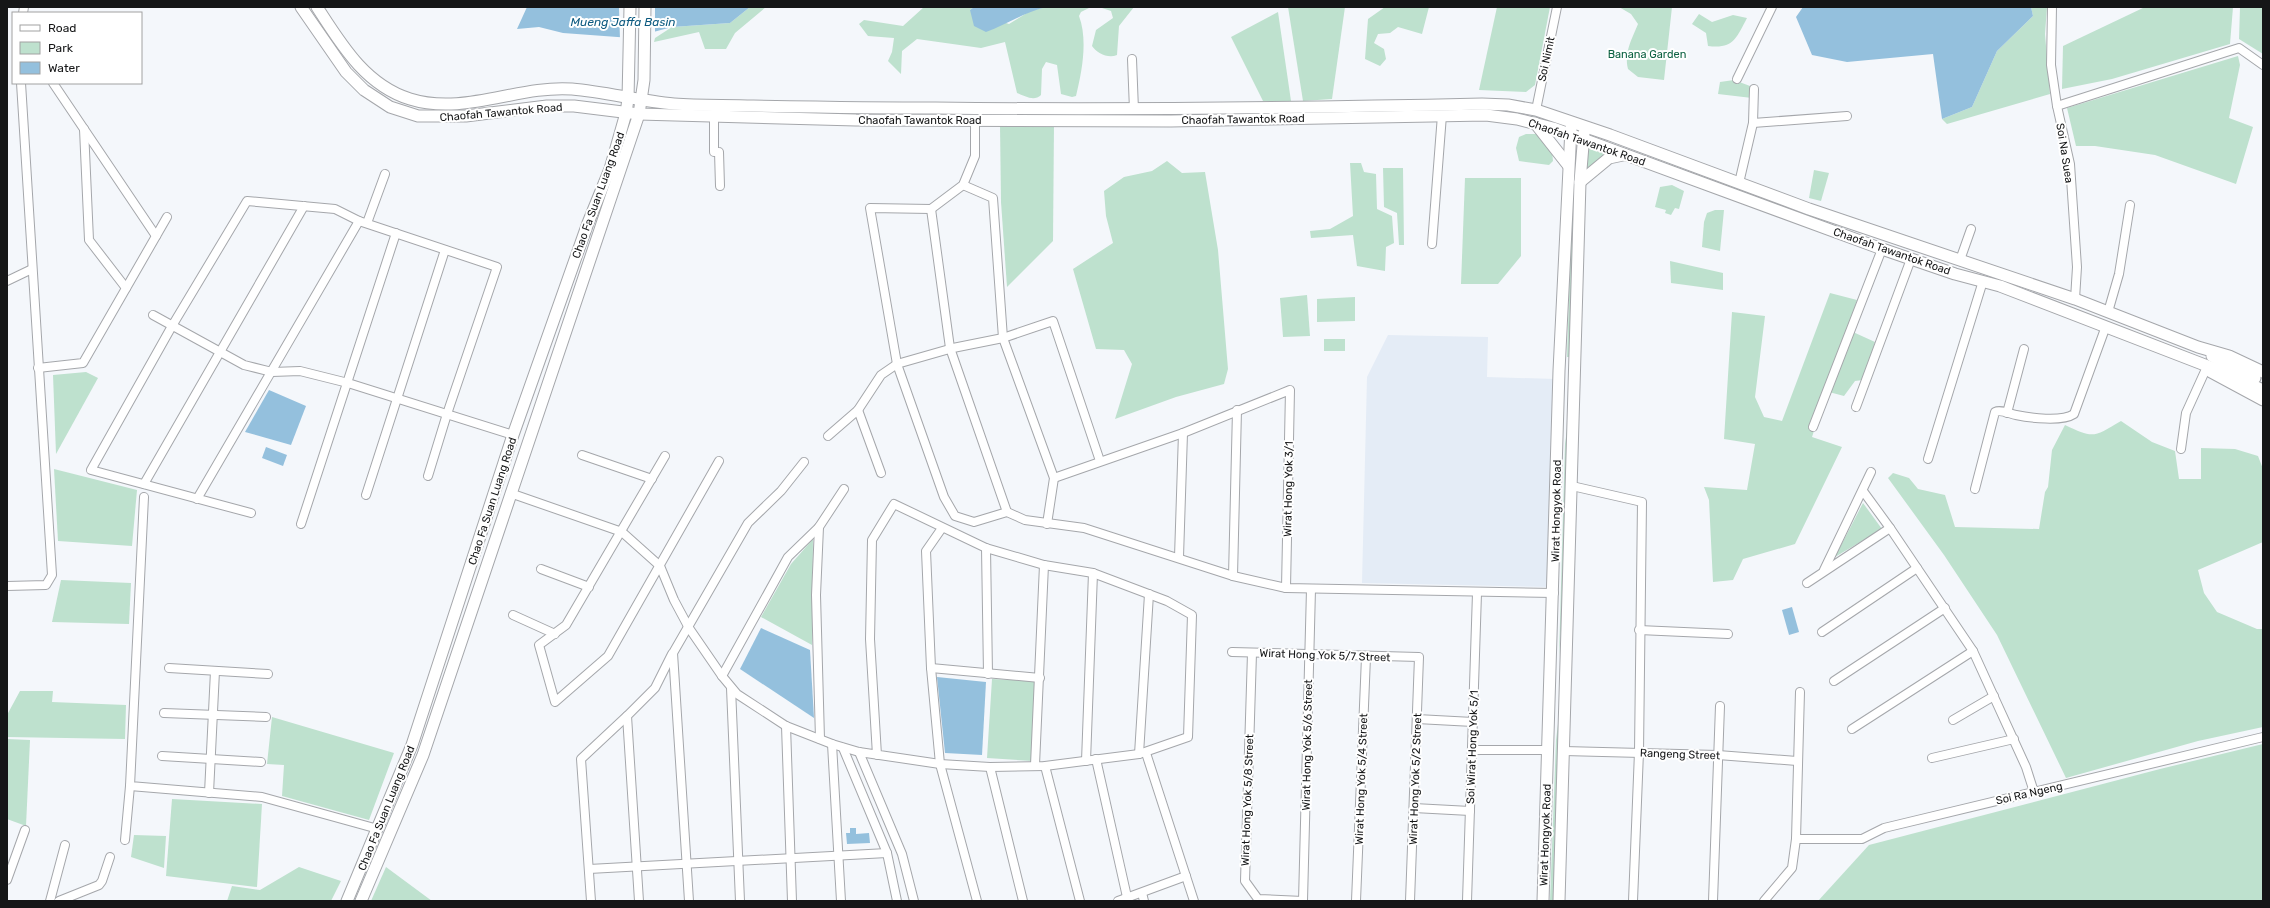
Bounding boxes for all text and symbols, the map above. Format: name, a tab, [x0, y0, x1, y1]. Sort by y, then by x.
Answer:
legend	[12, 12, 142, 84]
water label: Mueng Jaffa Basin	[570, 15, 676, 29]
text: Road	[48, 21, 76, 35]
street label: Soi Nimit	[1535, 35, 1558, 83]
text: Park	[48, 41, 74, 55]
park label: Banana Garden	[1608, 48, 1686, 61]
text: Water	[48, 61, 80, 75]
street label: Chaofah Tawantok Road	[439, 101, 563, 124]
street label: Chaofah Tawantok Road	[1181, 112, 1305, 127]
street label: Chaofah Tawantok Road	[858, 114, 982, 127]
street label: Chaofah Tawantok Road	[1526, 116, 1647, 169]
street label: Soi Na Suea	[2053, 122, 2076, 184]
street label: Chao Fa Suan Luang Road	[570, 130, 627, 260]
street label: Chaofah Tawantok Road	[1831, 225, 1952, 278]
street label: Chao Fa Suan Luang Road	[466, 436, 519, 567]
street label: Wirat Hong Yok 3/1	[1281, 441, 1296, 537]
street label: Wirat Hongyok Road	[1549, 460, 1564, 562]
street label: Wirat Hong Yok 5/7 Street	[1259, 647, 1391, 664]
street label: Wirat Hong Yok 5/6 Street	[1300, 678, 1315, 811]
street label: Soi Wirat Hong Yok 5/1	[1464, 690, 1481, 804]
street label: Wirat Hong Yok 5/4 Street	[1353, 712, 1370, 845]
street label: Wirat Hong Yok 5/2 Street	[1407, 712, 1424, 845]
street label: Wirat Hong Yok 5/8 Street	[1239, 733, 1256, 866]
street label: Chao Fa Suan Luang Road	[355, 744, 418, 873]
street label: Rangeng Street	[1640, 747, 1721, 762]
street label: Soi Ra Ngeng	[1994, 779, 2064, 807]
street label: Wirat Hongyok Road	[1537, 784, 1554, 886]

